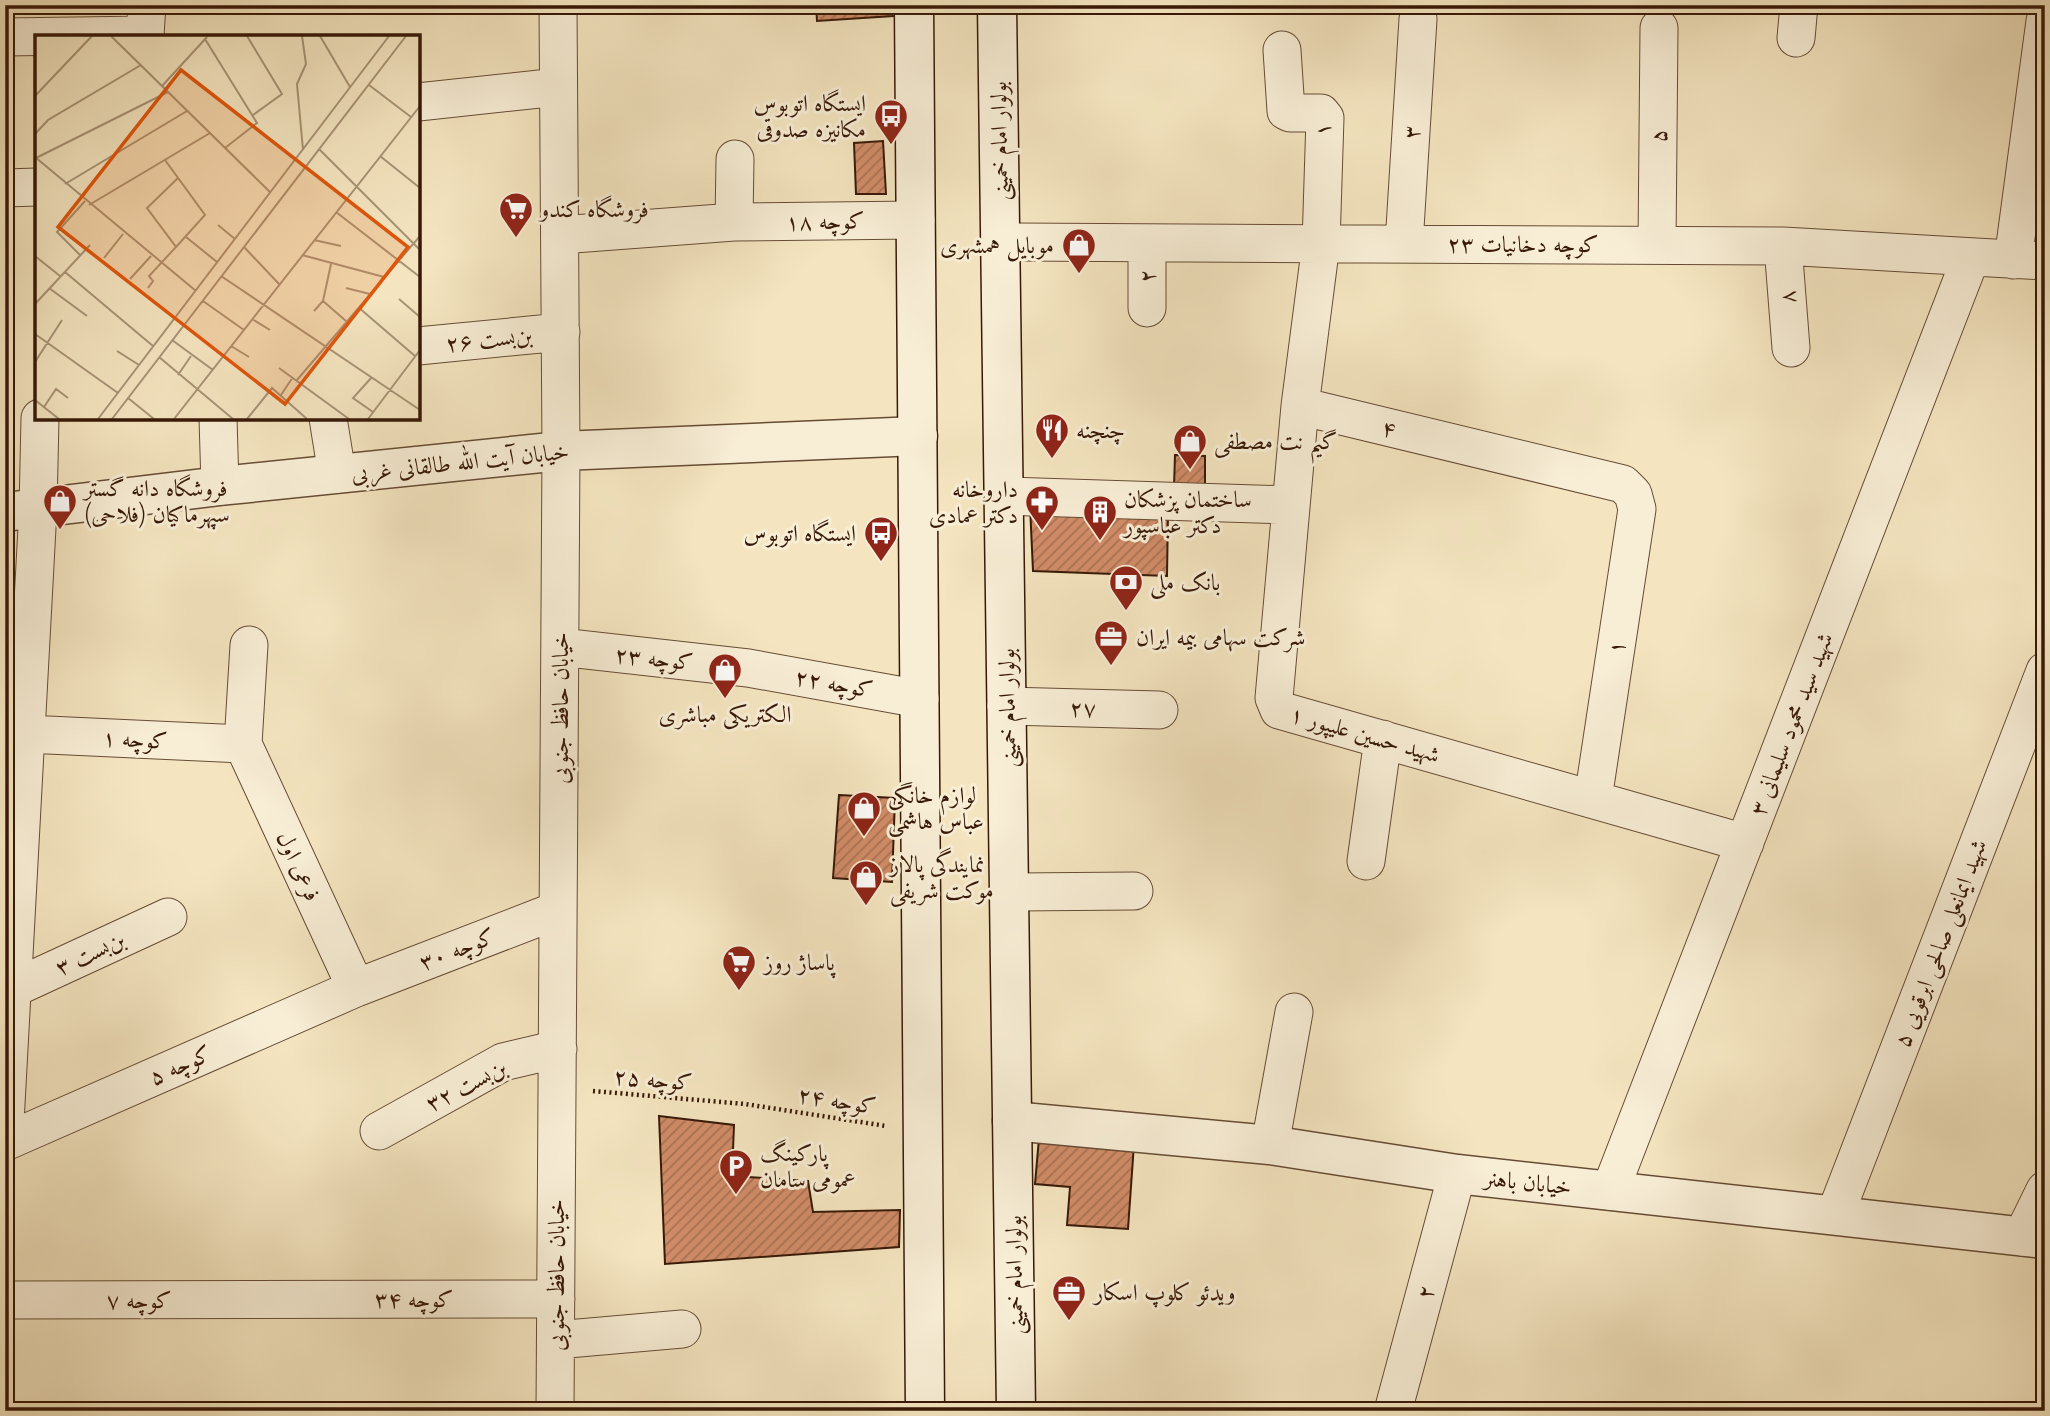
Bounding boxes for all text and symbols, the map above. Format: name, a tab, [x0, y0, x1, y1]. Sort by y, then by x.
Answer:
inset map	[35, 35, 420, 420]
street label: بولوار امام خمینی	[983, 81, 1020, 201]
place label: ایستگاه اتوبوس مکانیزه صدوقی	[754, 88, 866, 145]
bus stop icon: ایستگاه اتوبوس مکانیزه صدوقی	[872, 97, 910, 146]
street label: ۱	[1306, 121, 1339, 139]
street label: ۳	[1396, 124, 1427, 140]
street label: ۵	[1643, 129, 1674, 143]
supermarket icon: فروشگاه کندو	[497, 190, 535, 239]
place label: فروشگاه کندو	[538, 194, 649, 225]
street label: کوچه ۱۸	[785, 205, 865, 238]
shop icon: موبایل همشهری	[1060, 226, 1098, 275]
street label: کوچه دخانیات ۲۳	[1447, 229, 1599, 260]
place label: موبایل همشهری	[940, 230, 1054, 262]
street label: ۲	[1132, 269, 1163, 283]
street label: ۸	[1771, 289, 1804, 305]
street label: بن‌بست ۲۶	[444, 320, 534, 359]
restaurant icon: چنچنه	[1033, 411, 1071, 460]
street label: ۴	[1379, 412, 1399, 445]
place label: چنچنه	[1076, 415, 1125, 446]
shop icon: گیم نت مصطفی	[1171, 422, 1209, 471]
place label: گیم نت مصطفی	[1214, 426, 1337, 464]
street label: خیابان آیت الله طالقانی غربی	[349, 433, 571, 489]
place label: فروشگاه دانه گستر سپهرماکیان (فلاحی)	[82, 473, 230, 530]
place label: داروخانه دکتر عمادی	[929, 474, 1018, 531]
shop icon: فروشگاه دانه گستر سپهرماکیان (فلاحی)	[41, 482, 79, 531]
pharmacy icon: داروخانه دکتر عمادی	[1023, 483, 1061, 532]
place label: ساختمان پزشکان دکتر عباسپور	[1122, 484, 1252, 541]
building icon: ساختمان پزشکان دکتر عباسپور	[1081, 493, 1119, 542]
bus stop icon: ایستگاه اتوبوس	[862, 514, 900, 563]
place label: ایستگاه اتوبوس	[744, 518, 856, 549]
bank icon: بانک ملی	[1107, 563, 1145, 612]
place label: بانک ملی	[1150, 567, 1220, 600]
office icon: شرکت سهامی بیمه ایران	[1092, 618, 1130, 667]
place label: شرکت سهامی بیمه ایران	[1136, 622, 1306, 653]
street label: شهید سید محمود سلیمانی ۳	[1742, 628, 1841, 820]
street label: خیابان حافظ جنوبی	[545, 632, 576, 784]
street label: ۱	[1600, 638, 1633, 656]
street label: کوچه ۲۳	[613, 639, 695, 678]
street label: بولوار امام خمینی	[991, 648, 1028, 768]
shop icon: الکتریکی مباشری	[706, 651, 744, 700]
street label: کوچه ۲۲	[792, 661, 875, 706]
street label: ۲۷	[1069, 693, 1097, 724]
street label: شهید حسین علیپور ۱	[1286, 698, 1443, 771]
place label: الکتریکی مباشری	[659, 699, 791, 730]
street label: کوچه ۱	[102, 722, 168, 757]
place label: لوازم خانگی عباس هاشمی	[888, 780, 984, 837]
shop icon: لوازم خانگی عباس هاشمی	[845, 789, 883, 838]
street label: فرعی اول	[269, 826, 328, 906]
street label: شهید ایمانعلی صالحی ابرقویی ۵	[1887, 835, 1996, 1052]
place label: نمایندگی پالاز موکت شریفی	[888, 847, 994, 907]
shop icon: نمایندگی پالاز موکت شریفی	[847, 858, 885, 907]
street label: کوچه ۳۰	[415, 921, 500, 978]
street label: بن‌بست ۳	[50, 924, 130, 983]
supermarket icon: پاساژ روز	[720, 943, 758, 992]
place label: پاساژ روز	[762, 947, 837, 979]
street label: کوچه ۵	[144, 1038, 216, 1093]
street label: بن‌بست ۳۲	[420, 1052, 512, 1119]
street label: کوچه ۲۵	[612, 1061, 694, 1098]
street label: کوچه ۲۴	[796, 1079, 878, 1122]
place label: پارکینگ عمومی سامان	[760, 1138, 856, 1195]
parking icon: پارکینگ عمومی سامان	[717, 1147, 755, 1196]
street label: خیابان باهنر	[1481, 1162, 1573, 1202]
street label: خیابان حافظ جنوبی	[541, 1199, 572, 1351]
street label: بولوار امام خمینی	[998, 1215, 1035, 1335]
office icon: ویدئو کلوپ اسکار	[1050, 1273, 1088, 1322]
place label: ویدئو کلوپ اسکار	[1092, 1277, 1236, 1308]
street label: ۲	[1409, 1282, 1442, 1303]
street label: کوچه ۳۴	[375, 1284, 453, 1315]
street label: کوچه ۷	[106, 1285, 172, 1316]

